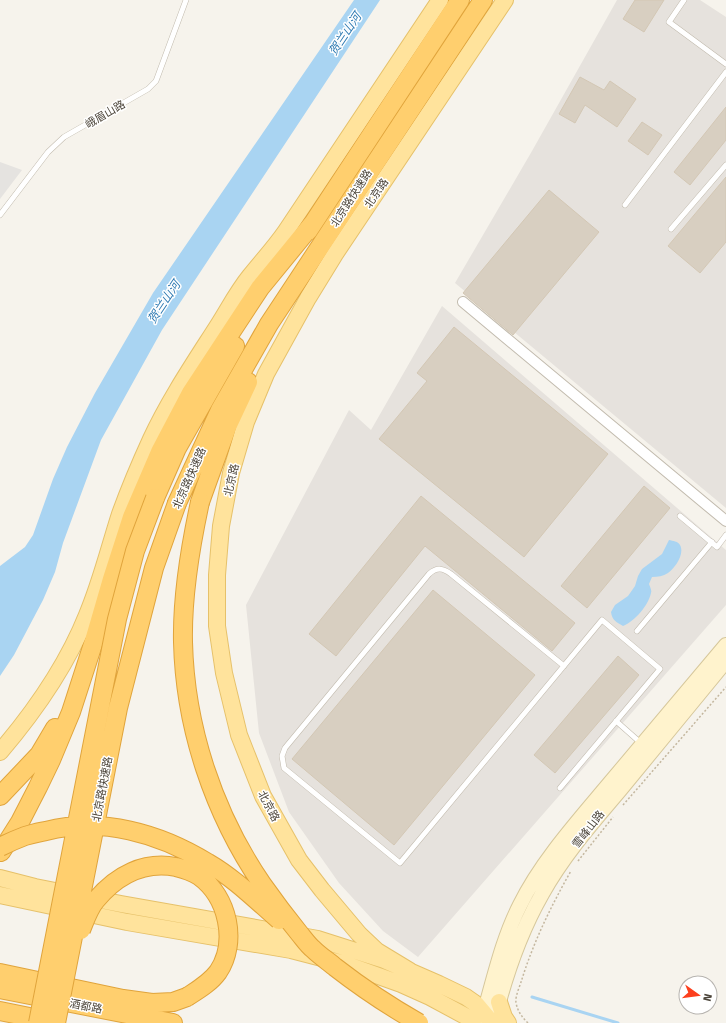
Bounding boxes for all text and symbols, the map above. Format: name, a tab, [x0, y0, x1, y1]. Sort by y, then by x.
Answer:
water label: 贺兰山河	[326, 9, 365, 58]
street label: 峨眉山路	[83, 98, 128, 131]
street label: 北京路快速路	[328, 167, 375, 229]
street label: 北京路	[362, 176, 391, 211]
water label: 贺兰山河	[145, 277, 184, 326]
street label: 北京路快速路	[170, 445, 209, 511]
street label: 北京路	[221, 463, 242, 498]
street label: 北京路快速路	[90, 755, 115, 823]
street label: 北京路	[255, 789, 282, 824]
street label: 雪峰山路	[570, 808, 607, 851]
north arrow	[678, 975, 718, 1015]
text: N	[700, 992, 714, 1002]
street label: 酒都路	[68, 997, 103, 1016]

